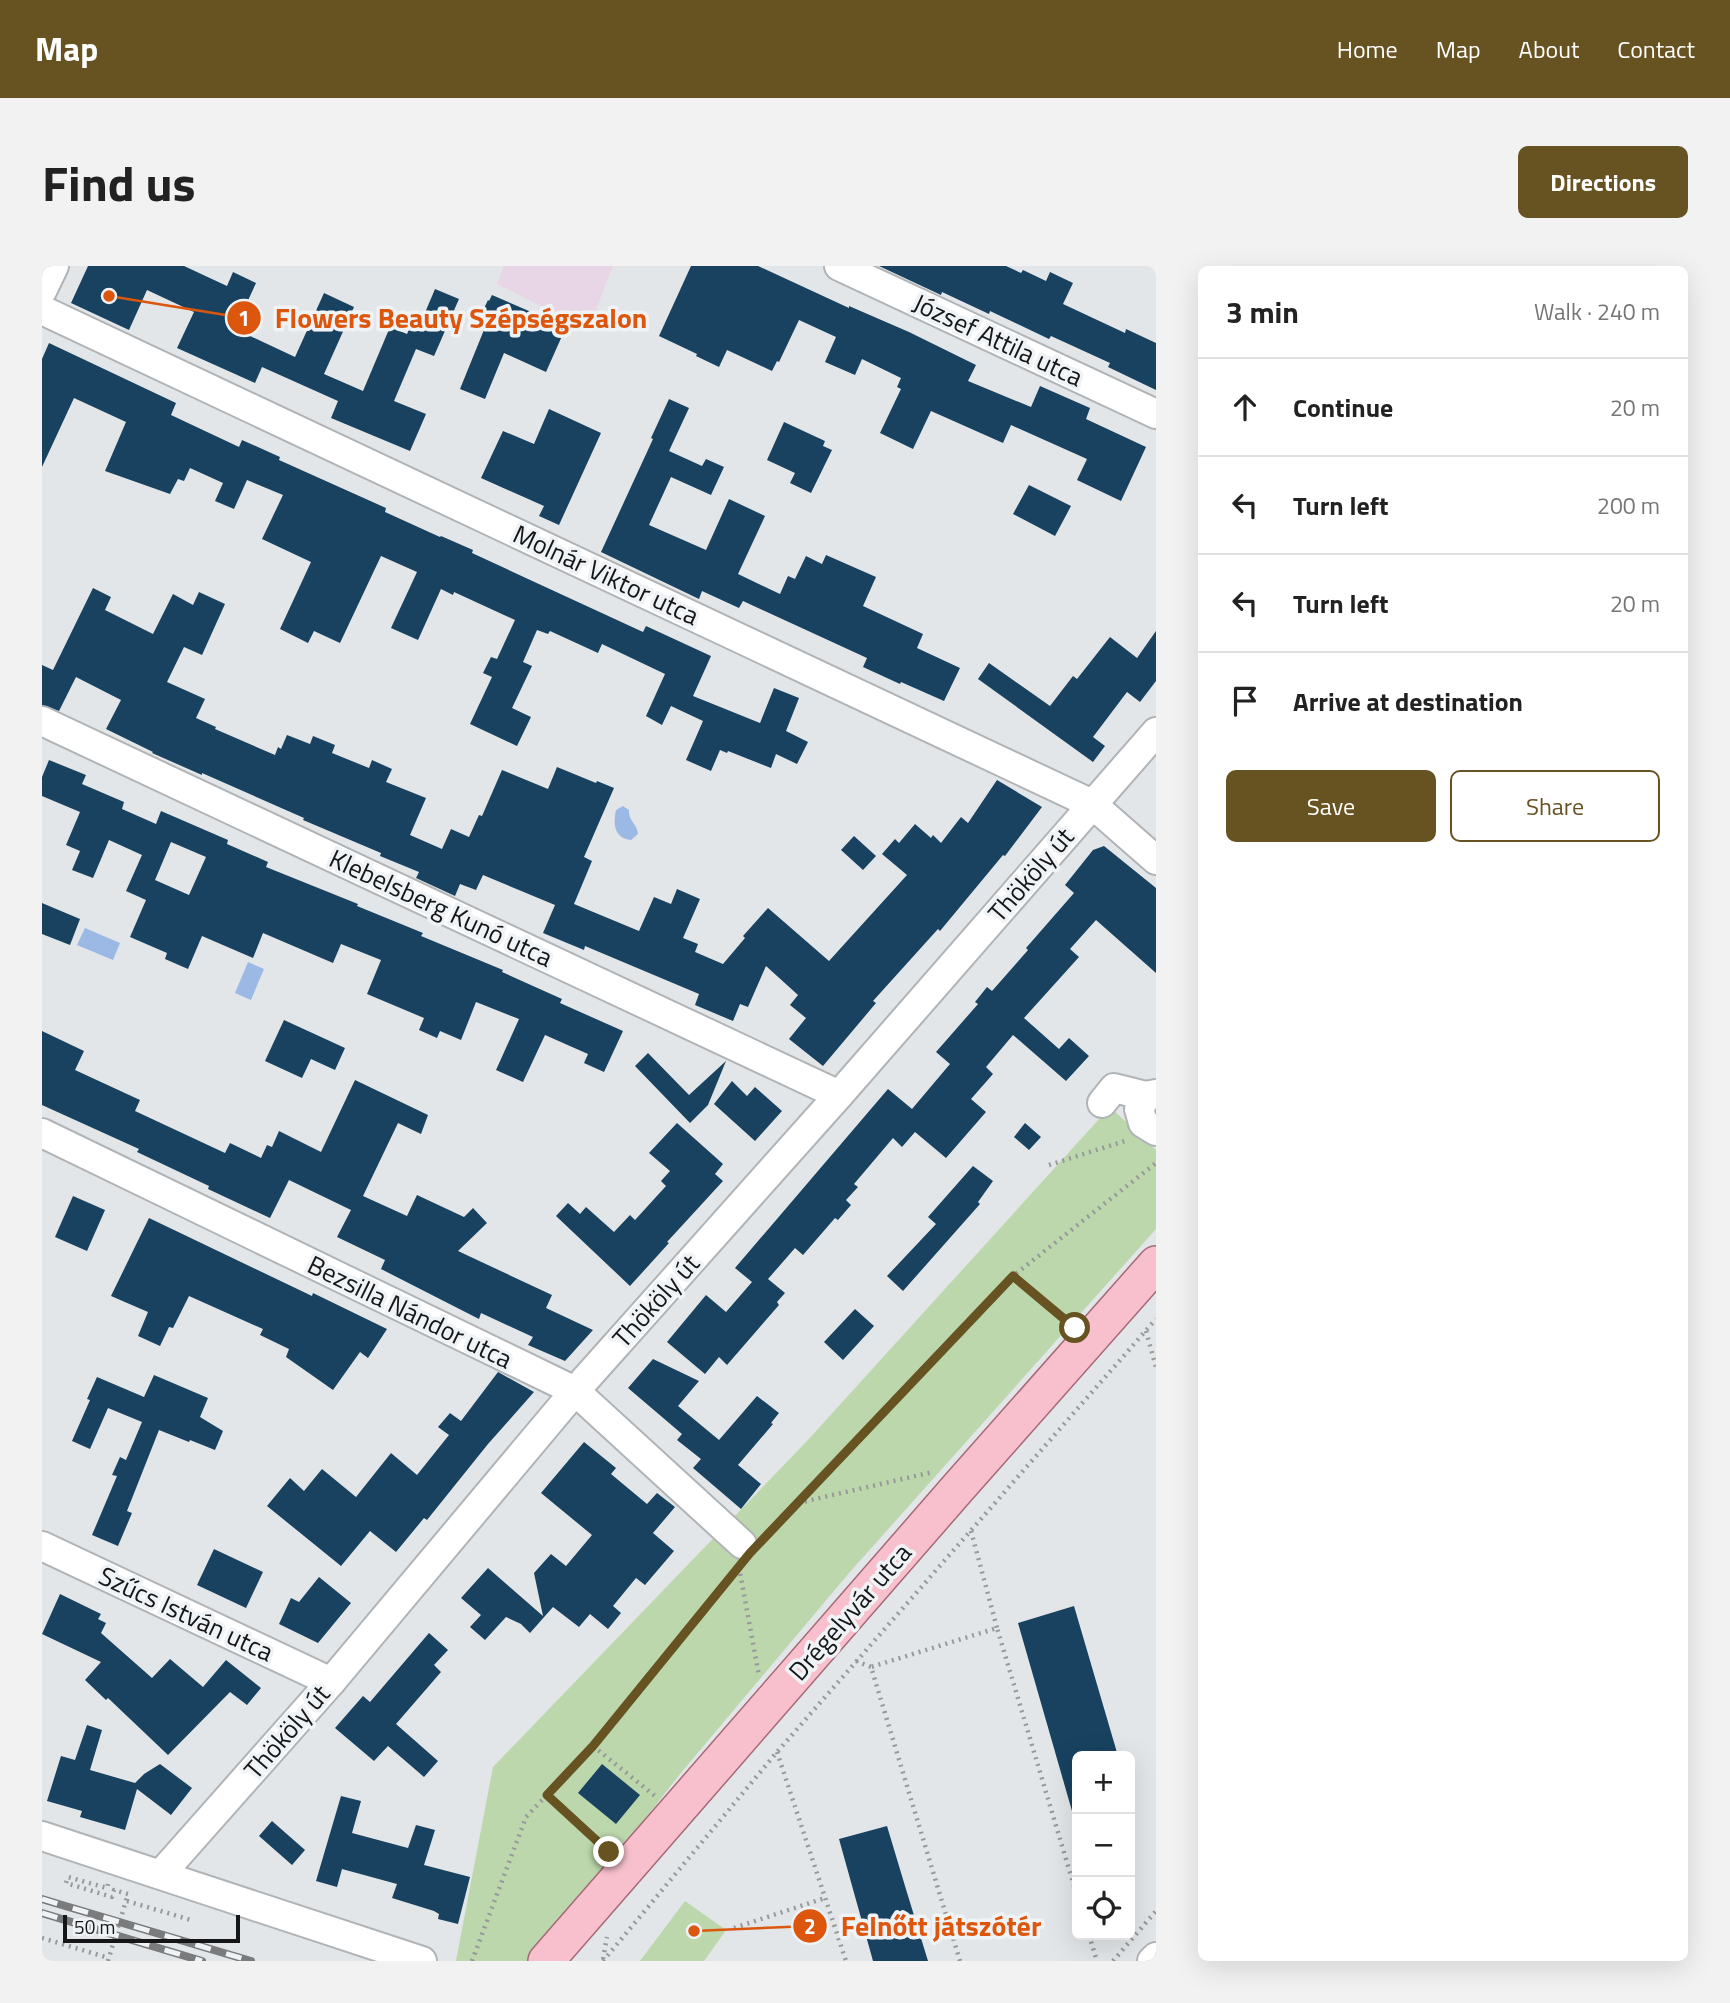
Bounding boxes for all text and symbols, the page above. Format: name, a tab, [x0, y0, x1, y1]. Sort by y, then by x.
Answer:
text: Map	[35, 24, 98, 74]
text: Home	[1337, 31, 1398, 67]
text: Map	[1436, 31, 1481, 67]
text: About	[1519, 31, 1579, 67]
text: Contact	[1617, 31, 1695, 67]
text: Find us	[42, 145, 196, 220]
button: Directions	[1518, 146, 1688, 218]
street label: József Attila utca	[907, 283, 1090, 396]
text: 3 min	[1226, 289, 1299, 335]
callout: Flowers Beauty Szépségszalon	[226, 294, 662, 343]
text: Walk · 240 m	[1534, 294, 1660, 329]
text: Flowers Beauty Szépségszalon	[275, 296, 647, 339]
text: 1	[238, 302, 250, 334]
icon: ahead	[1226, 388, 1264, 426]
text: Continue	[1293, 388, 1393, 427]
text: 20 m	[1610, 390, 1660, 425]
icon: left	[1226, 486, 1264, 524]
text: Turn left	[1293, 486, 1388, 525]
text: 200 m	[1597, 488, 1660, 523]
street label: Molnár Viktor utca	[507, 514, 706, 635]
icon: left	[1226, 584, 1264, 622]
text: Turn left	[1293, 584, 1388, 623]
text: 20 m	[1610, 586, 1660, 621]
icon: arrive	[1226, 682, 1264, 720]
text: Arrive at destination	[1293, 682, 1523, 721]
button: Save	[1226, 770, 1436, 842]
button: Share	[1450, 770, 1660, 842]
street label: Thököly út	[978, 819, 1083, 931]
street label: Klebelsberg Kunó utca	[323, 839, 559, 976]
street label: Bezsilla Nándor utca	[301, 1245, 519, 1378]
street label: Thököly út	[603, 1245, 708, 1356]
route start	[1059, 1312, 1090, 1343]
street label: Drégelyvár utca	[779, 1534, 920, 1689]
street label: Szűcs István utca	[92, 1556, 280, 1671]
street label: Thököly út	[234, 1676, 339, 1788]
map controls	[1072, 1751, 1135, 1940]
button: +	[1072, 1751, 1135, 1814]
button: −	[1072, 1814, 1135, 1877]
route end	[593, 1836, 624, 1867]
button: locate	[1072, 1877, 1135, 1940]
callout: Felnőtt játszótér	[792, 1902, 1056, 1951]
text: Felnőtt játszótér	[841, 1904, 1041, 1947]
text: 2	[804, 1910, 816, 1942]
scale bar	[63, 1912, 240, 1944]
text: 50 m	[74, 1912, 115, 1941]

